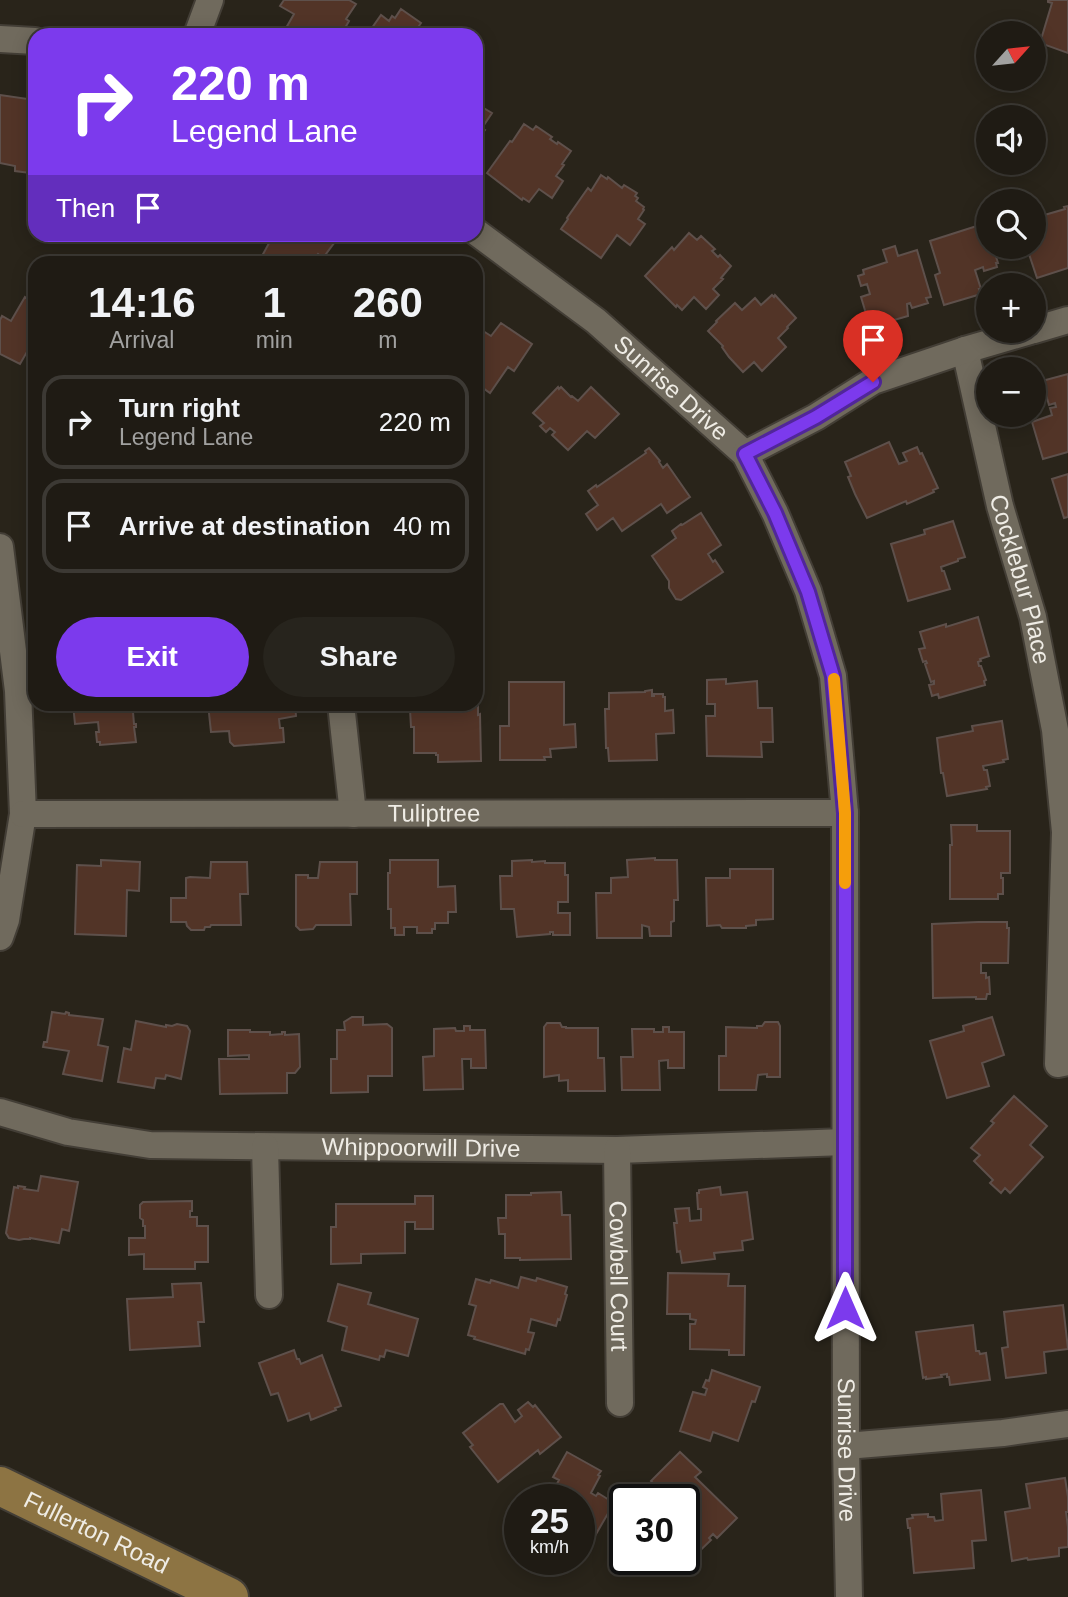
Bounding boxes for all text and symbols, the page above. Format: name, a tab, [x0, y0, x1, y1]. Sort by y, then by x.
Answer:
north arrow	[976, 21, 1046, 91]
map controls	[976, 21, 1046, 427]
icon: right	[56, 56, 147, 147]
text: 220 m	[171, 56, 310, 110]
button: sound	[976, 105, 1046, 175]
text: Legend Lane	[171, 113, 358, 149]
icon: arrive	[129, 189, 167, 227]
button: search	[976, 189, 1046, 259]
text: Then	[56, 193, 115, 223]
button: +	[976, 273, 1046, 343]
text: 14:16	[88, 279, 196, 326]
text: 1	[262, 279, 286, 326]
text: 260	[353, 279, 423, 326]
pin	[843, 310, 903, 382]
icon: arrive	[854, 321, 892, 359]
text: Arrival	[109, 327, 174, 353]
text: min	[256, 327, 293, 353]
text: m	[378, 327, 397, 353]
street label: Sunrise Drive	[609, 330, 734, 446]
button: −	[976, 357, 1046, 427]
text: Turn right	[119, 393, 240, 423]
icon: right	[60, 403, 98, 441]
text: 220 m	[379, 407, 451, 437]
text: Legend Lane	[119, 424, 253, 450]
street label: Cocklebur Place	[985, 492, 1056, 666]
icon: arrive	[60, 507, 98, 545]
text: Arrive at destination	[119, 511, 370, 541]
text: 40 m	[393, 511, 451, 541]
button: Exit	[56, 617, 249, 697]
button: Share	[263, 617, 455, 697]
street label: Tuliptree	[388, 799, 480, 827]
street label: Whippoorwill Drive	[322, 1133, 521, 1162]
street label: Cowbell Court	[605, 1200, 633, 1352]
position arrow	[808, 1271, 882, 1345]
street label: Sunrise Drive	[833, 1378, 862, 1522]
speed limit sign: 30	[609, 1484, 700, 1575]
street label: Fullerton Road	[20, 1486, 173, 1579]
text: 25	[530, 1501, 569, 1540]
text: km/h	[530, 1537, 569, 1557]

